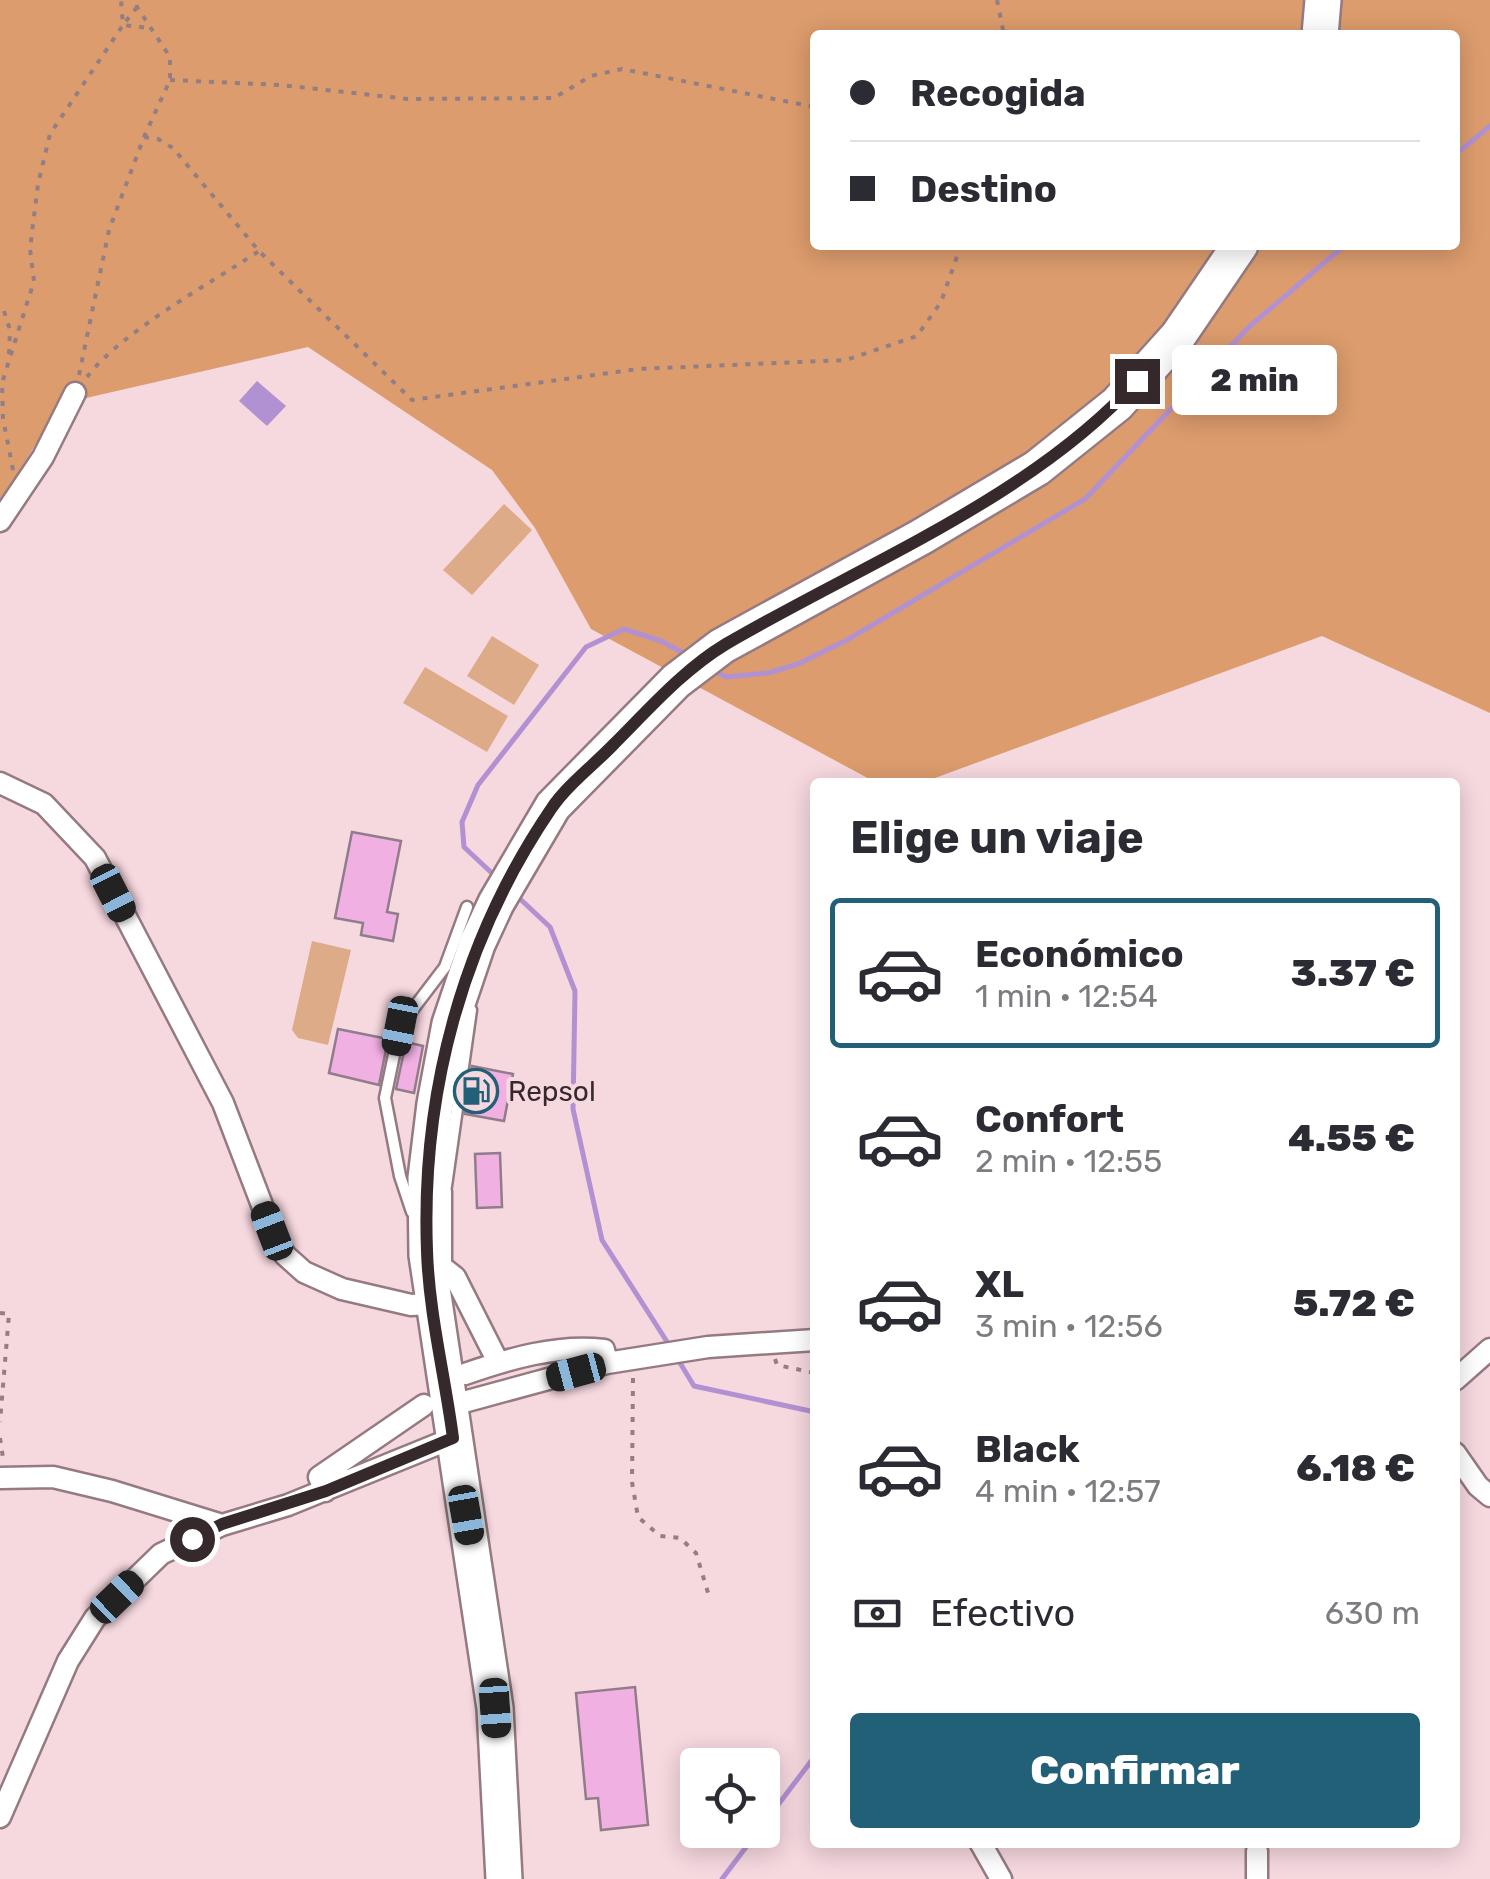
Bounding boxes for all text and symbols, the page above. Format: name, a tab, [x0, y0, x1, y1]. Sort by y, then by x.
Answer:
text: Recogida	[910, 70, 1086, 116]
text: Destino	[910, 166, 1057, 212]
callout: 2 min	[1172, 346, 1337, 416]
route end	[1115, 359, 1160, 404]
text: 2 min	[1210, 361, 1299, 399]
text: Elige un viaje	[850, 811, 1144, 864]
car	[86, 859, 140, 927]
icon: car	[855, 928, 945, 1018]
text: Económico	[975, 931, 1184, 977]
text: 3.37 €	[1291, 950, 1415, 996]
text: 1 min · 12:54	[975, 977, 1158, 1015]
car	[380, 994, 420, 1058]
fuel station icon: Repsol	[453, 1068, 499, 1114]
place label: Repsol	[508, 1075, 596, 1108]
icon: car	[855, 1093, 945, 1183]
text: Confort	[975, 1096, 1124, 1142]
text: 4.55 €	[1288, 1115, 1415, 1161]
text: 2 min · 12:55	[975, 1142, 1162, 1180]
car	[247, 1198, 297, 1264]
icon: car	[855, 1258, 945, 1348]
text: XL	[975, 1261, 1024, 1307]
text: 5.72 €	[1293, 1280, 1415, 1326]
text: 3 min · 12:56	[975, 1307, 1163, 1345]
car	[543, 1350, 609, 1394]
icon: car	[855, 1423, 945, 1513]
text: Black	[975, 1426, 1080, 1472]
text: 6.18 €	[1296, 1445, 1415, 1491]
text: 4 min · 12:57	[975, 1472, 1161, 1510]
car	[446, 1483, 486, 1547]
route start	[170, 1517, 215, 1562]
car	[85, 1565, 149, 1629]
icon: cash	[850, 1586, 905, 1641]
text: Efectivo	[930, 1590, 1075, 1636]
text: 630 m	[1325, 1594, 1420, 1632]
car	[478, 1677, 512, 1739]
button: Confirmar	[850, 1713, 1420, 1828]
map controls	[680, 1748, 780, 1848]
button: locate	[680, 1748, 780, 1848]

